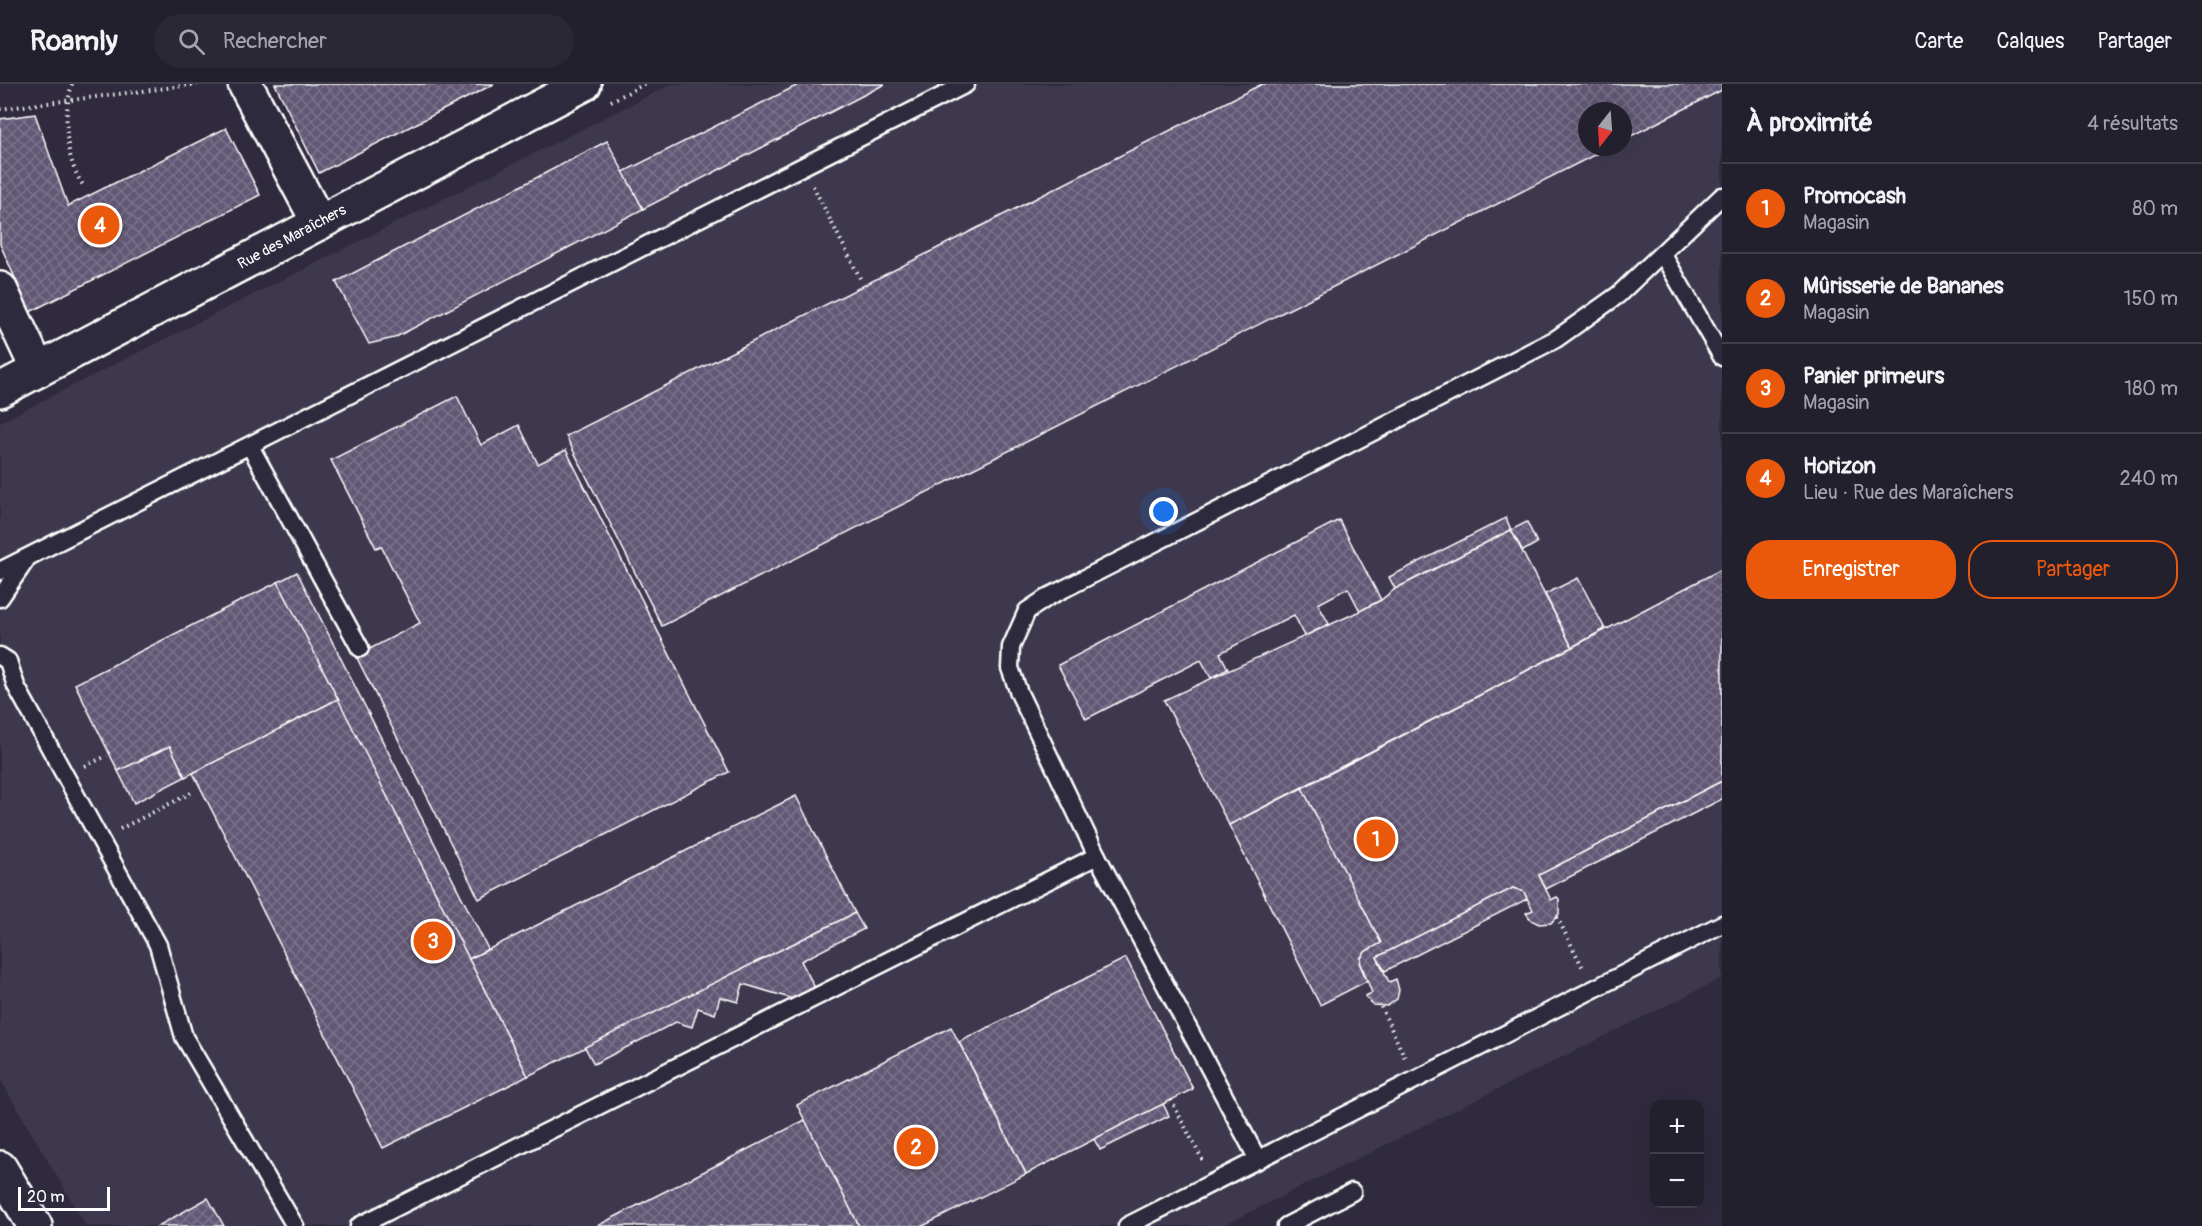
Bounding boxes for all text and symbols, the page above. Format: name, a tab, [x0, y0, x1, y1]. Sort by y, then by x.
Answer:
search box	[154, 14, 574, 68]
text: Roamly	[30, 24, 118, 59]
icon: search	[175, 25, 208, 58]
text: Rechercher	[223, 27, 327, 55]
text: Carte	[1914, 28, 1963, 55]
text: Calques	[1996, 28, 2064, 55]
text: Partager	[2097, 28, 2172, 55]
north arrow	[1578, 102, 1632, 156]
text: À proximité	[1746, 107, 1873, 139]
text: 4 résultats	[2087, 111, 2178, 136]
text: Promocash	[1803, 182, 1906, 210]
text: 1	[1762, 196, 1769, 221]
text: 80 m	[2132, 196, 2178, 221]
street label: Rue des Maraîchers	[234, 200, 350, 274]
pin: 4	[80, 202, 120, 248]
text: Magasin	[1803, 210, 1870, 235]
text: Mûrisserie de Bananes	[1803, 272, 2004, 300]
text: 2	[1760, 286, 1771, 311]
text: 150 m	[2124, 286, 2178, 311]
text: Magasin	[1803, 300, 1870, 325]
text: Panier primeurs	[1803, 362, 1944, 390]
text: 3	[1760, 376, 1771, 401]
text: 180 m	[2124, 376, 2178, 401]
text: Magasin	[1803, 390, 1870, 415]
text: Horizon	[1803, 452, 1876, 480]
text: 4	[1760, 466, 1771, 491]
text: 240 m	[2119, 466, 2178, 491]
text: Lieu · Rue des Maraîchers	[1803, 480, 2013, 505]
your location	[1149, 497, 1178, 526]
button: Enregistrer	[1746, 540, 1956, 599]
button: Partager	[1968, 540, 2178, 599]
pin: 1	[1356, 816, 1396, 861]
pin: 3	[414, 918, 452, 964]
map controls	[1650, 1100, 1704, 1208]
button: +	[1650, 1100, 1704, 1154]
pin: 2	[896, 1124, 936, 1170]
button: −	[1650, 1154, 1704, 1208]
scale bar	[18, 1184, 110, 1212]
text: 20 m	[27, 1187, 65, 1207]

